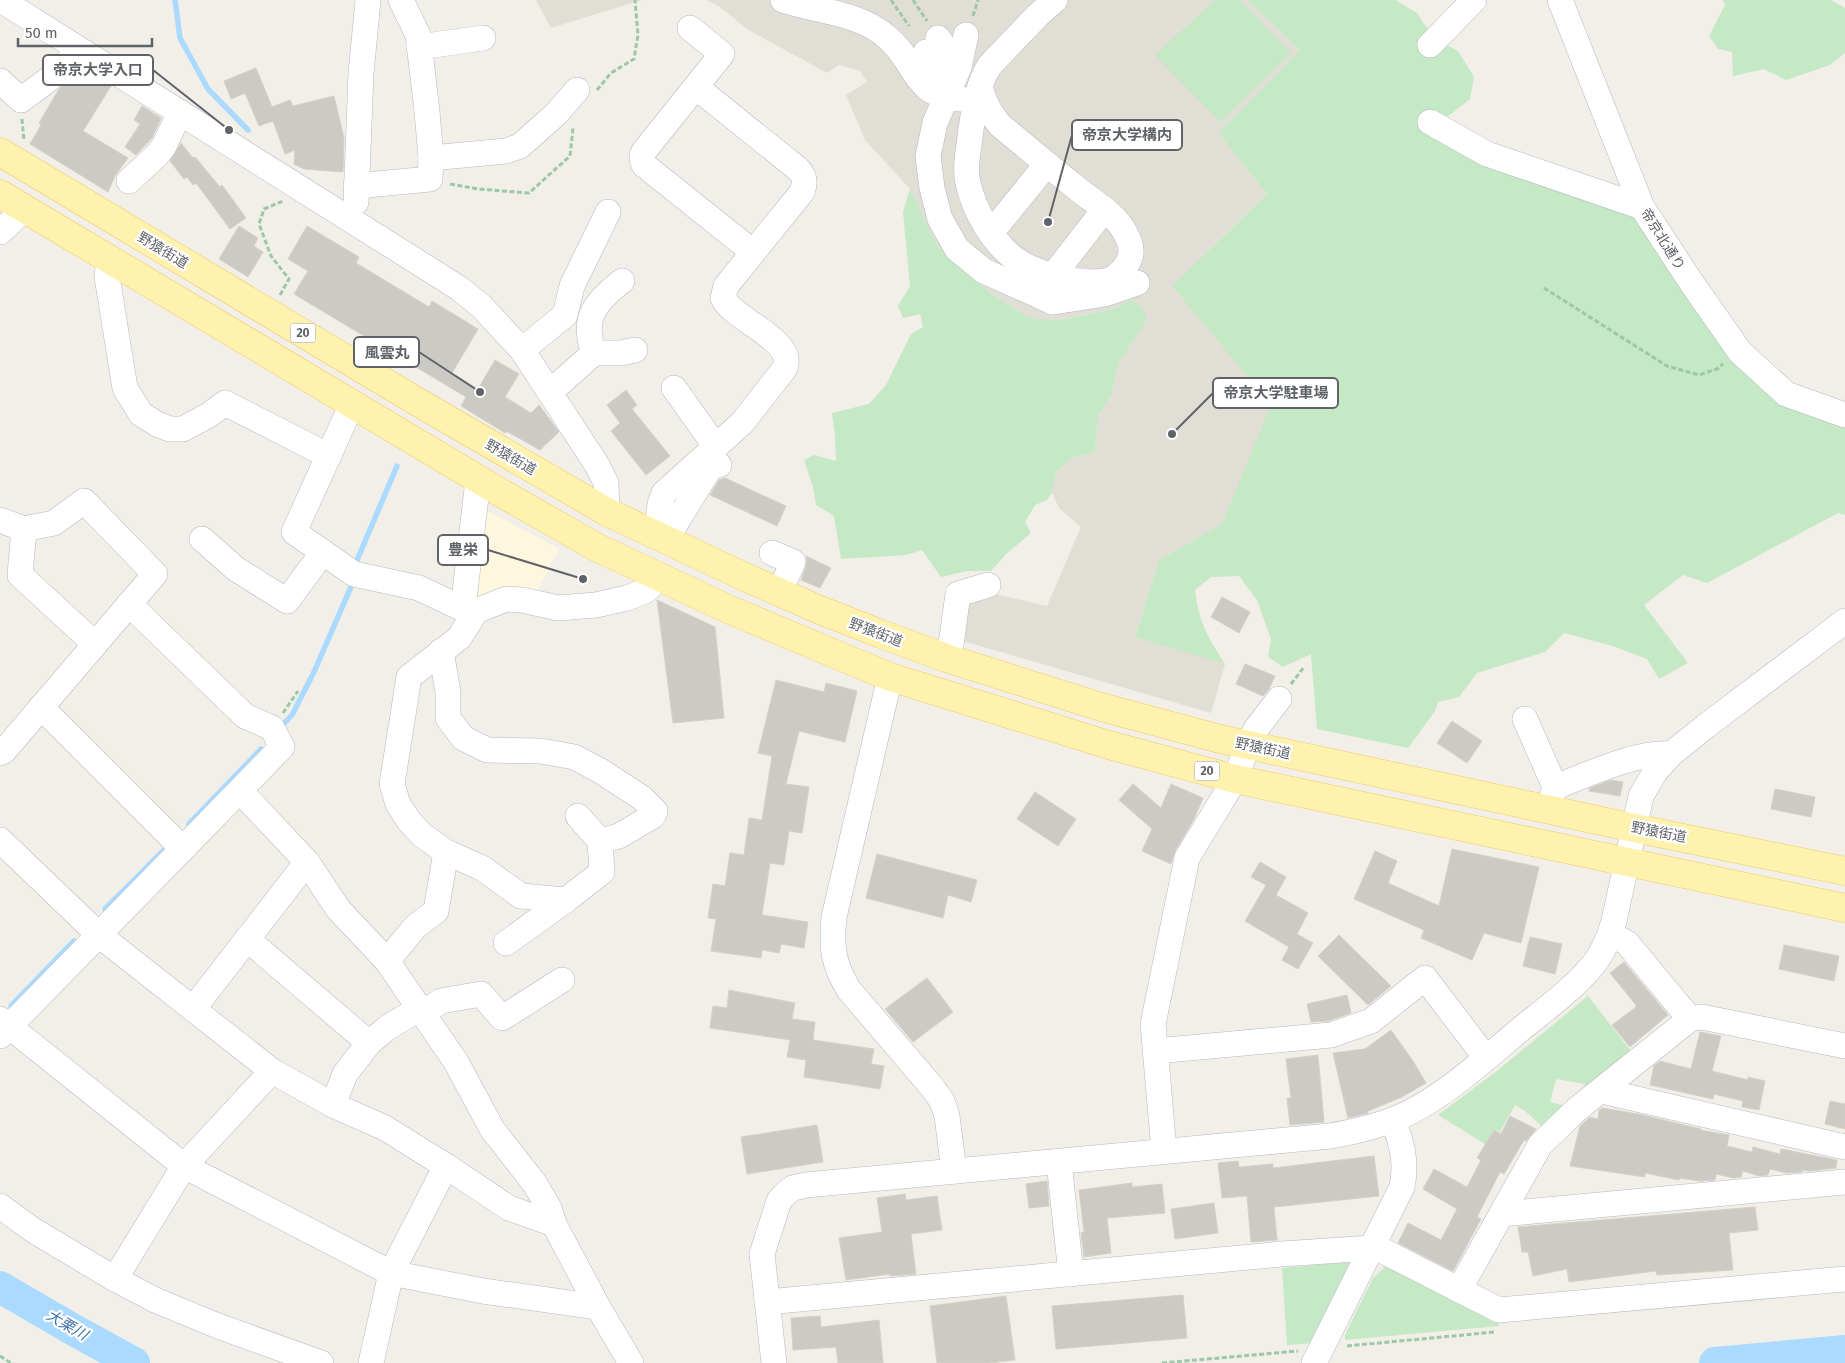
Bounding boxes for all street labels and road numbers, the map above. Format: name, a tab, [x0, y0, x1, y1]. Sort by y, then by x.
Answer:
street label: 帝京北通り	[1637, 205, 1688, 273]
street label: 野猿街道	[134, 229, 191, 272]
road number: 20	[290, 323, 316, 342]
street label: 野猿街道	[482, 436, 539, 479]
street label: 野猿街道	[847, 614, 905, 650]
street label: 野猿街道	[1234, 734, 1292, 763]
road number: 20	[1194, 761, 1220, 780]
street label: 野猿街道	[1630, 819, 1688, 846]

